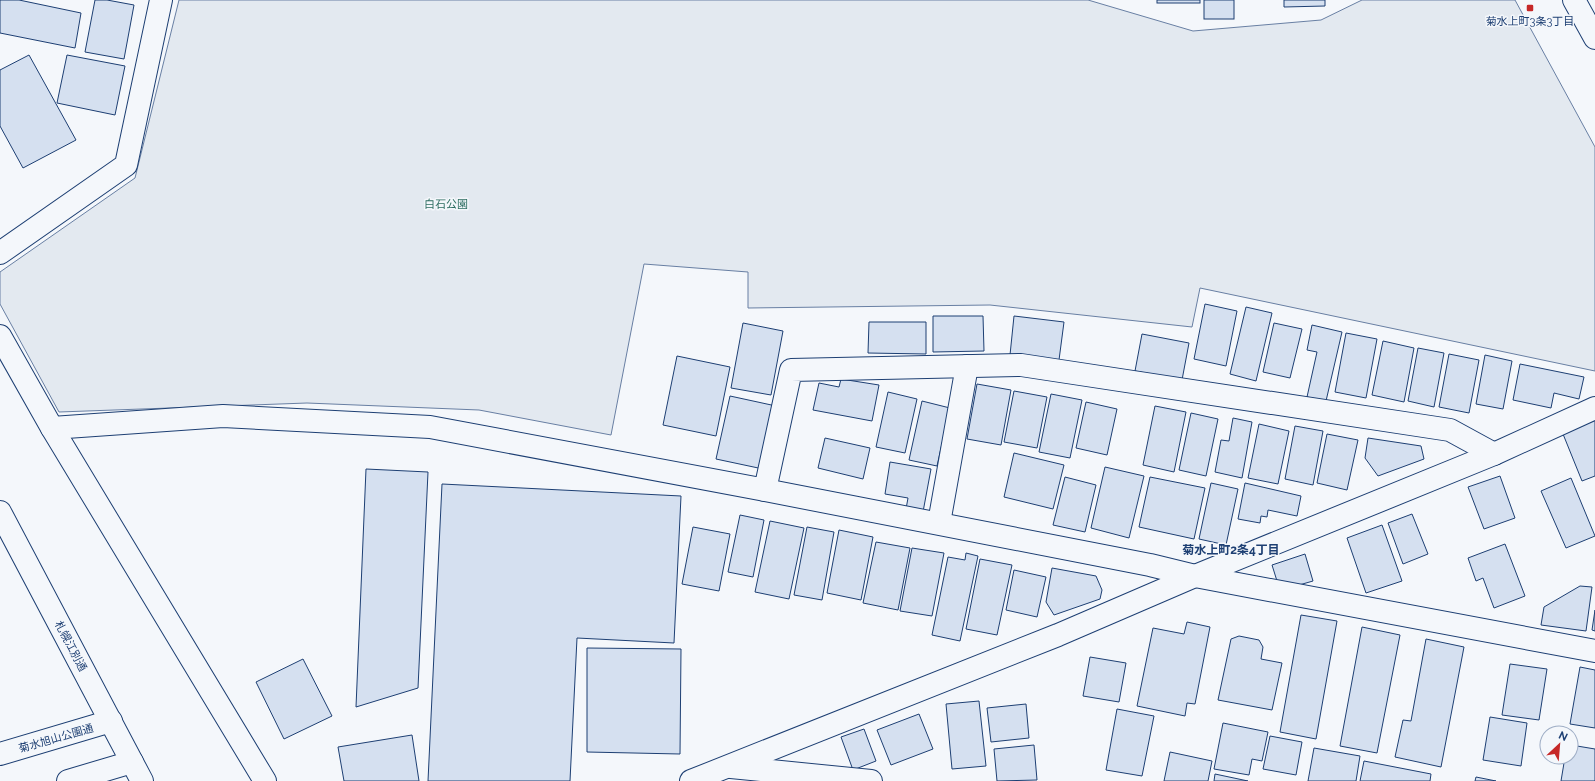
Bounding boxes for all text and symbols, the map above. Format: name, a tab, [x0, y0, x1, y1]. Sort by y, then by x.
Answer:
marker: 菊水上町3条3丁目	[1525, 3, 1535, 13]
place label: 菊水上町3条3丁目	[1486, 15, 1574, 28]
park label: 白石公園	[424, 198, 468, 211]
district label: 菊水上町2条4丁目	[1182, 543, 1280, 557]
street label: 札幌江別通	[52, 619, 89, 674]
street label: 菊水旭山公園通	[17, 722, 95, 755]
north arrow	[1539, 725, 1579, 765]
text: N	[1557, 729, 1570, 744]

